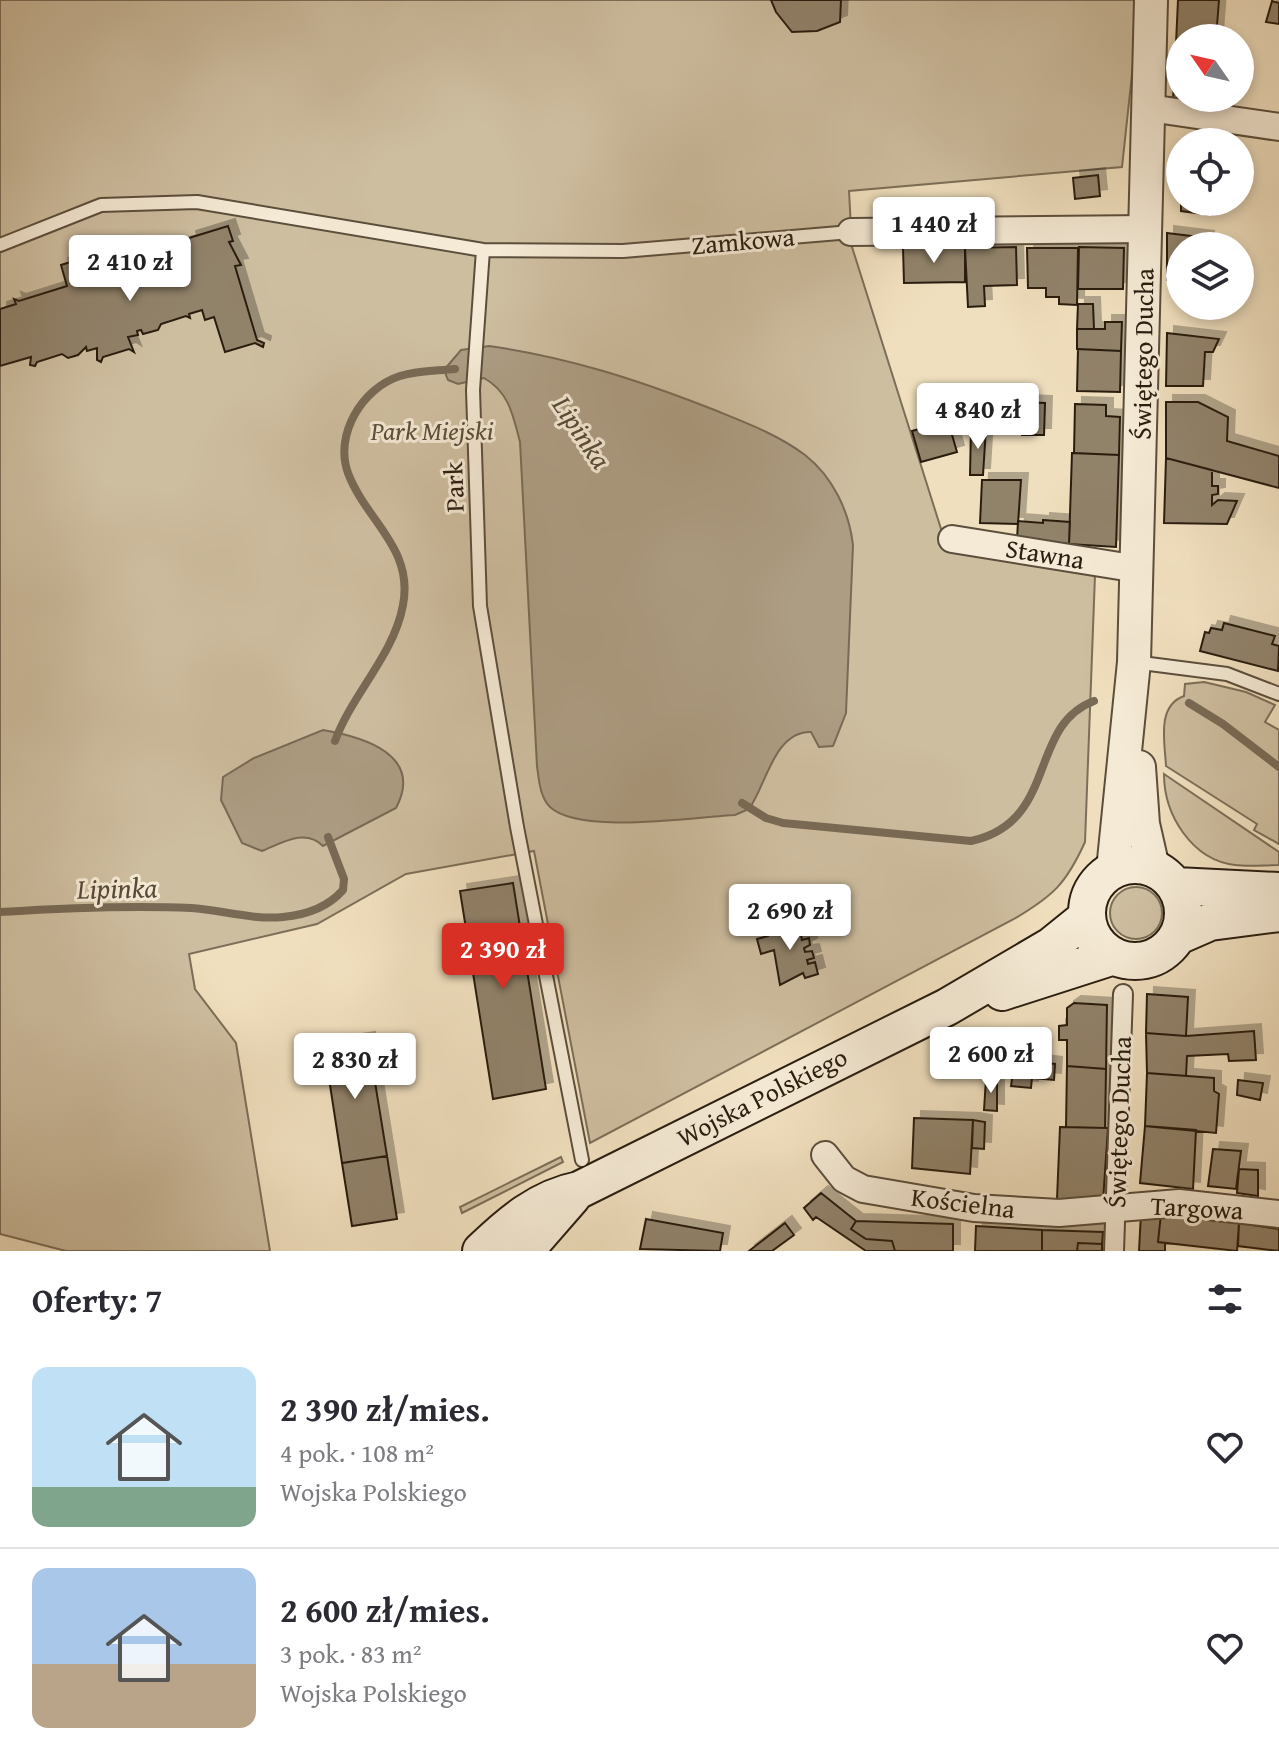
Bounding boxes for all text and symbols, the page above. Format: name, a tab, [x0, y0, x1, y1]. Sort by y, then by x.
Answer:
north arrow	[1166, 24, 1254, 112]
map controls	[1166, 24, 1254, 320]
button: locate	[1166, 128, 1254, 216]
pin: 1 440 zł	[851, 197, 1017, 265]
text: 1 440 zł	[891, 203, 977, 242]
street label: Zamkowa	[690, 217, 797, 264]
button: layers	[1166, 232, 1254, 320]
pin: 2 410 zł	[47, 235, 213, 303]
text: 2 410 zł	[87, 241, 173, 280]
street label: Świętego Ducha	[1122, 267, 1164, 440]
pin: 4 840 zł	[895, 383, 1061, 451]
water label: Lipinka	[542, 386, 622, 477]
text: 4 840 zł	[935, 389, 1021, 428]
park label: Park Miejski	[370, 411, 494, 450]
street label: Park	[433, 460, 474, 513]
street label: Stawna	[1003, 528, 1088, 579]
water label: Lipinka	[75, 866, 158, 909]
pin: 2 690 zł	[707, 884, 873, 952]
text: 2 690 zł	[747, 890, 833, 929]
pin: 2 390 zł	[420, 923, 586, 991]
text: 2 390 zł	[460, 929, 546, 968]
pin: 2 600 zł	[908, 1027, 1074, 1095]
pin: 2 830 zł	[272, 1033, 438, 1101]
text: 2 600 zł	[948, 1033, 1034, 1072]
street label: Świętego Ducha	[1096, 1035, 1141, 1209]
street label: Wojska Polskiego	[670, 1037, 854, 1156]
text: 2 830 zł	[312, 1039, 398, 1078]
street label: Kościelna	[909, 1177, 1018, 1228]
street label: Targowa	[1150, 1186, 1245, 1229]
text: Oferty: 7	[32, 1275, 163, 1324]
icon: filters	[1203, 1277, 1247, 1321]
text: 2 390 zł/mies.	[280, 1384, 490, 1433]
icon: home	[96, 1399, 192, 1495]
icon: heart	[1203, 1425, 1247, 1469]
text: 4 pok. · 108 m²	[280, 1433, 434, 1472]
text: Wojska Polskiego	[280, 1472, 467, 1511]
text: 2 600 zł/mies.	[280, 1585, 490, 1634]
icon: home	[96, 1600, 192, 1696]
icon: heart	[1203, 1626, 1247, 1670]
text: 3 pok. · 83 m²	[280, 1634, 422, 1673]
text: Wojska Polskiego	[280, 1673, 467, 1712]

